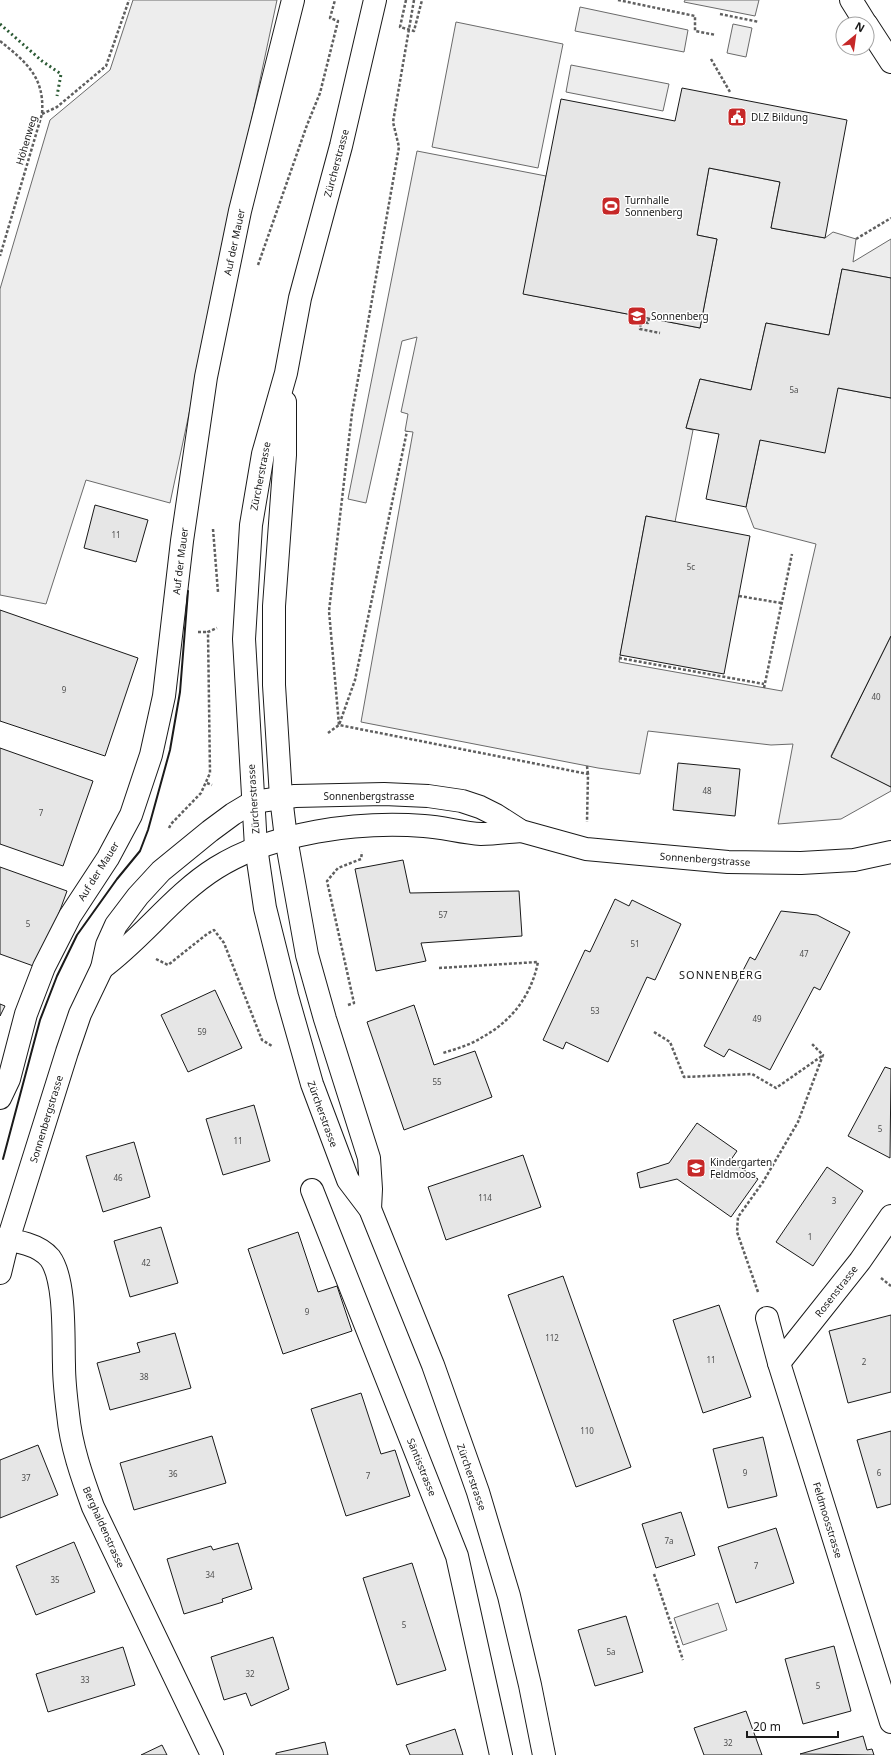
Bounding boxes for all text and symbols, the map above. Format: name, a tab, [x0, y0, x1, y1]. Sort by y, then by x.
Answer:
north arrow	[835, 16, 875, 56]
text: N	[853, 18, 868, 36]
public building icon: DLZ Bildung	[726, 106, 748, 128]
place label: DLZ Bildung	[751, 110, 808, 124]
street label: Höhenweg	[12, 113, 40, 167]
street label: Zürcherstrasse	[320, 127, 352, 198]
place label: Turnhalle Sonnenberg	[625, 193, 683, 219]
sports icon: Turnhalle Sonnenberg	[600, 195, 622, 217]
street label: Auf der Mauer	[220, 207, 248, 277]
school or university icon: Sonnenberg	[626, 305, 648, 327]
place label: Sonnenberg	[651, 309, 709, 323]
house number: 5a	[789, 384, 799, 395]
street label: Zürcherstrasse	[246, 440, 274, 512]
street label: Auf der Mauer	[169, 527, 191, 595]
house number: 11	[111, 529, 121, 540]
house number: 5c	[687, 561, 695, 572]
house number: 9	[62, 684, 67, 695]
house number: 40	[871, 691, 881, 702]
street label: Zürcherstrasse	[244, 763, 262, 834]
house number: 48	[702, 785, 712, 796]
street label: Sonnenbergstrasse	[324, 789, 415, 803]
house number: 7	[39, 807, 44, 818]
street label: Auf der Mauer	[74, 839, 122, 903]
street label: Sonnenbergstrasse	[659, 849, 751, 869]
house number: 57	[438, 909, 448, 920]
house number: 5	[26, 918, 31, 929]
house number: 51	[630, 938, 640, 949]
house number: 47	[799, 948, 809, 959]
district label: SONNENBERG	[679, 967, 763, 982]
house number: 53	[590, 1005, 600, 1016]
house number: 49	[752, 1013, 762, 1024]
house number: 59	[197, 1026, 207, 1037]
street label: Sonnenbergstrasse	[26, 1073, 66, 1164]
house number: 55	[432, 1076, 442, 1087]
street label: Zürcherstrasse	[304, 1079, 342, 1149]
house number: 5	[878, 1123, 883, 1134]
house number: 11	[233, 1135, 243, 1146]
place label: Kindergarten Feldmoos	[710, 1155, 772, 1181]
school or university icon: Kindergarten Feldmoos	[685, 1157, 707, 1179]
house number: 46	[113, 1172, 123, 1183]
house number: 114	[478, 1192, 492, 1203]
house number: 3	[832, 1195, 837, 1206]
house number: 1	[808, 1231, 812, 1242]
house number: 42	[141, 1257, 151, 1268]
street label: Rosenstrasse	[811, 1262, 861, 1320]
house number: 9	[305, 1306, 310, 1317]
house number: 112	[545, 1332, 559, 1343]
house number: 11	[706, 1354, 716, 1365]
house number: 2	[862, 1356, 867, 1367]
house number: 38	[139, 1371, 149, 1382]
house number: 110	[580, 1425, 594, 1436]
street label: Säntisstrasse	[404, 1436, 440, 1498]
street label: Zürcherstrasse	[454, 1442, 490, 1513]
house number: 9	[743, 1467, 748, 1478]
house number: 6	[877, 1467, 882, 1478]
house number: 36	[168, 1468, 178, 1479]
house number: 7	[366, 1470, 371, 1481]
house number: 37	[21, 1472, 31, 1483]
street label: Feldmoosstrasse	[810, 1480, 846, 1560]
street label: Berghaldenstrasse	[80, 1484, 128, 1570]
house number: 7a	[664, 1535, 674, 1546]
house number: 7	[754, 1560, 759, 1571]
house number: 34	[205, 1569, 215, 1580]
house number: 35	[50, 1574, 60, 1585]
house number: 5	[402, 1619, 407, 1630]
house number: 5a	[606, 1646, 616, 1657]
house number: 32	[245, 1668, 255, 1679]
house number: 33	[80, 1674, 90, 1685]
house number: 5	[816, 1680, 821, 1691]
scale bar	[747, 1713, 838, 1739]
text: 20 m	[753, 1718, 781, 1735]
house number: 32	[723, 1737, 733, 1748]

